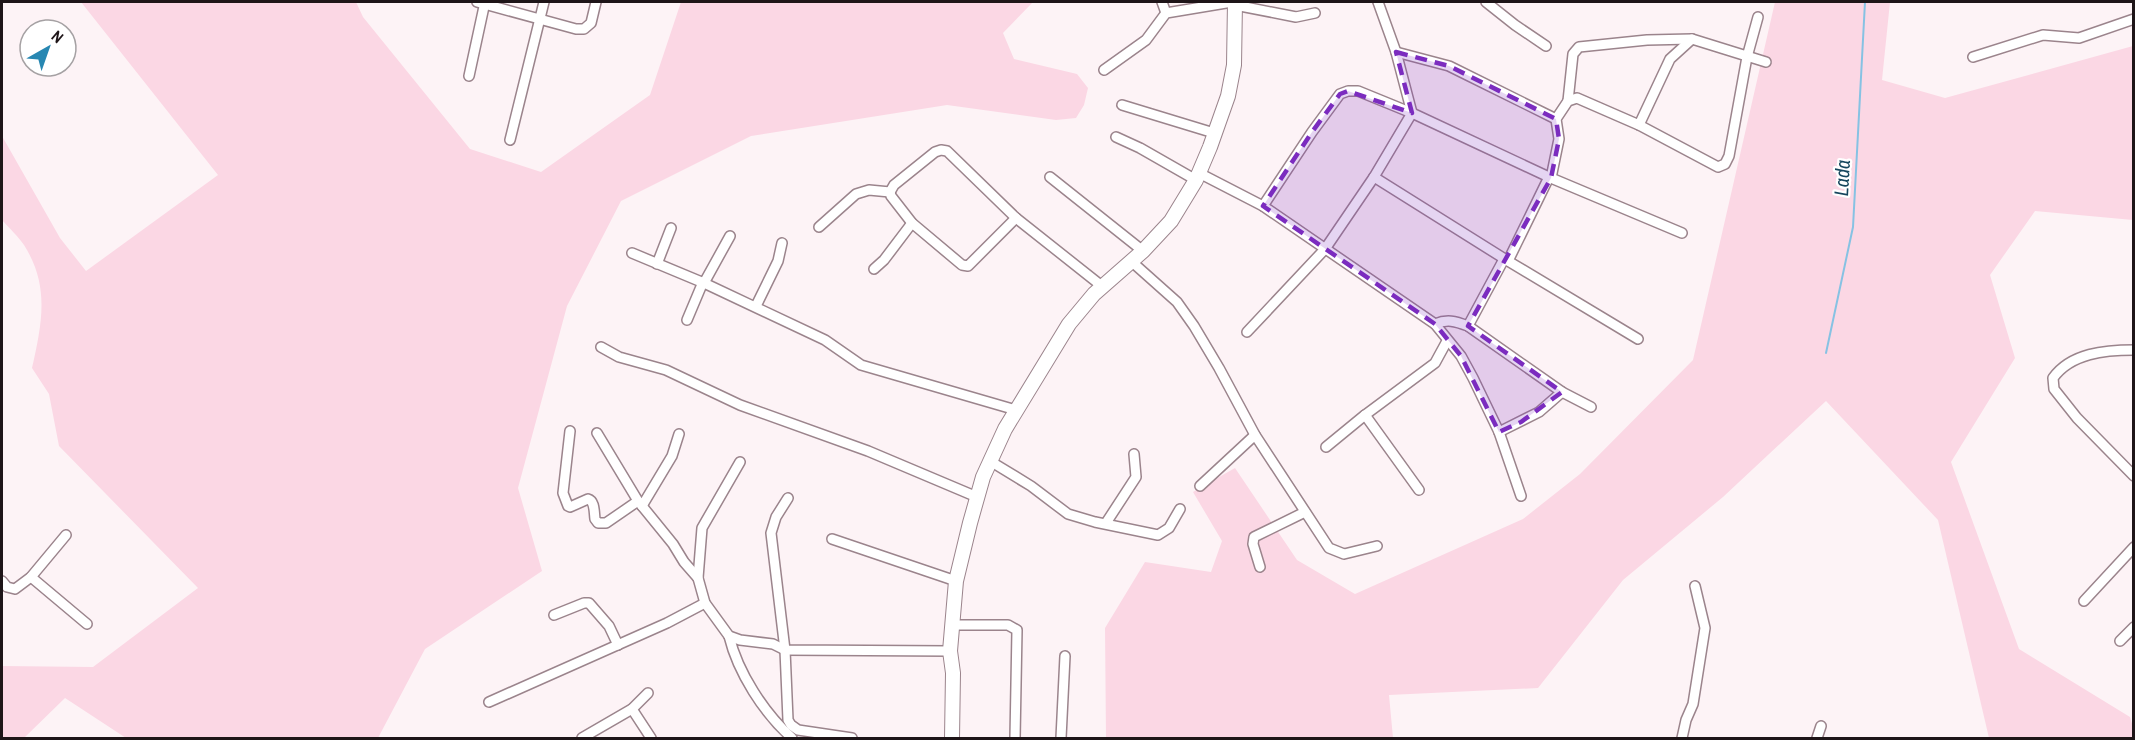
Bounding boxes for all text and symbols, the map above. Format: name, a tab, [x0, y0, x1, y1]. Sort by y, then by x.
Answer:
north arrow	[18, 18, 78, 78]
text: N	[47, 25, 68, 48]
water label: Lada	[1827, 159, 1856, 197]

